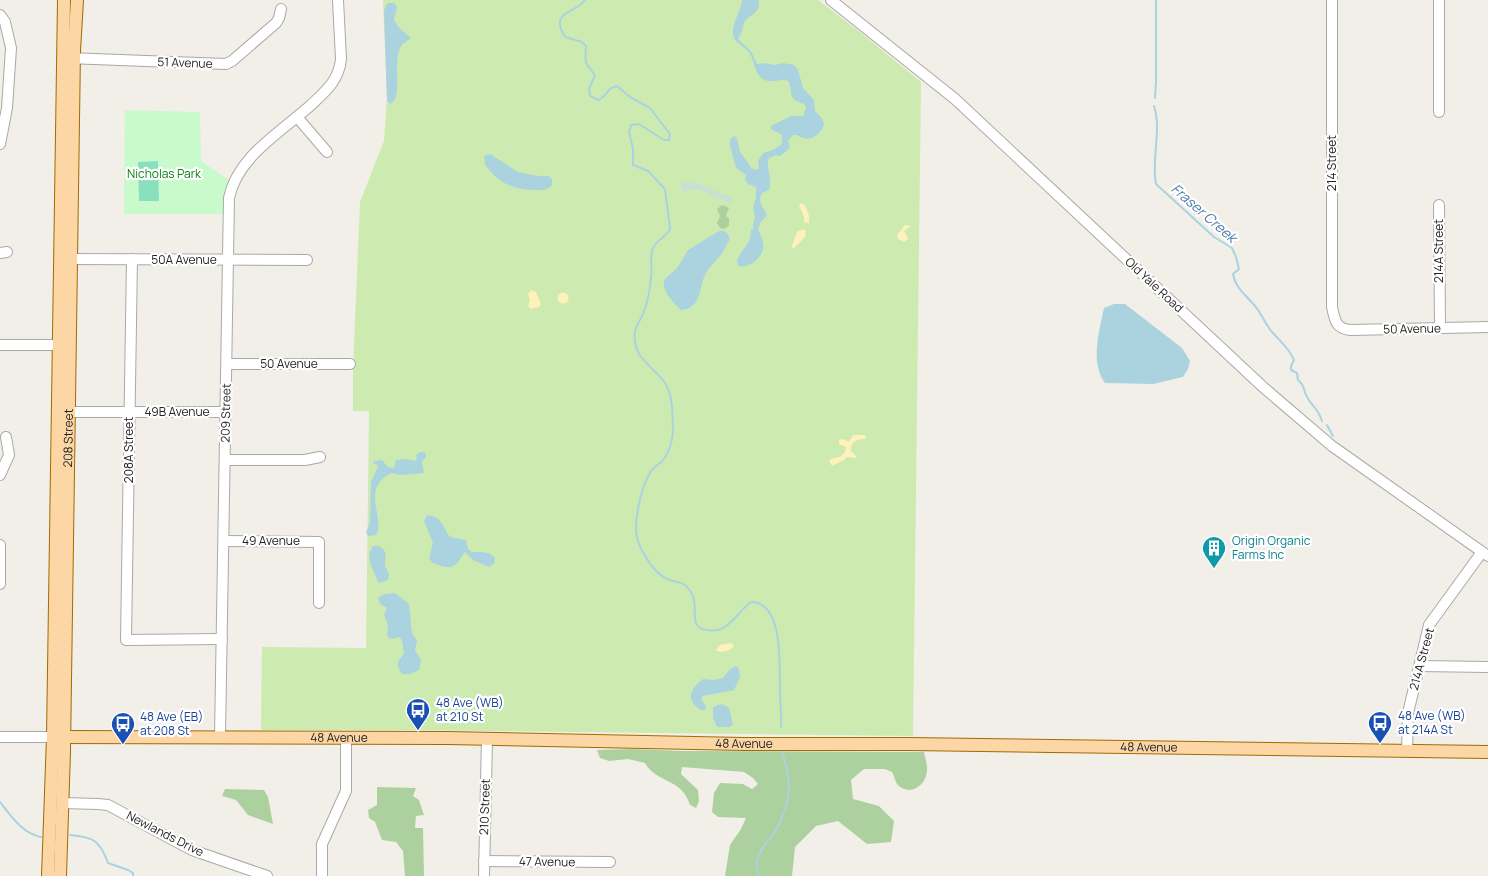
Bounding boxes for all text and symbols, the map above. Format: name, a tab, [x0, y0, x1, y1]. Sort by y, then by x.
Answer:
street label: 51 Avenue	[157, 53, 213, 72]
street label: 214 Street	[1323, 135, 1340, 191]
park label: Nicholas Park	[127, 165, 202, 182]
water label: Fraser Creek	[1167, 179, 1243, 248]
street label: 214A Street	[1430, 219, 1447, 283]
street label: 50A Avenue	[151, 251, 217, 268]
street label: Old Yale Road	[1121, 253, 1187, 316]
street label: 50 Avenue	[1383, 319, 1441, 338]
street label: 50 Avenue	[260, 355, 318, 372]
street label: 209 Street	[216, 383, 235, 443]
street label: 49B Avenue	[144, 403, 210, 420]
street label: 208 Street	[59, 408, 77, 468]
street label: 208A Street	[120, 417, 137, 483]
street label: 49 Avenue	[242, 532, 300, 549]
place label: Origin Organic Farms Inc	[1232, 532, 1311, 563]
building icon: Origin Organic Farms Inc	[1201, 535, 1227, 569]
street label: 214A Street	[1405, 626, 1438, 692]
place label: 48 Ave (WB) at 210 St	[436, 694, 504, 725]
bus stop icon: 48 Ave (WB) at 210 St	[405, 697, 431, 731]
place label: 48 Ave (WB) at 214A St	[1398, 707, 1466, 738]
place label: 48 Ave (EB) at 208 St	[140, 708, 203, 739]
bus stop icon: 48 Ave (WB) at 214A St	[1367, 710, 1393, 744]
bus stop icon: 48 Ave (EB) at 208 St	[110, 711, 136, 745]
street label: 48 Avenue	[310, 729, 368, 746]
street label: 48 Avenue	[715, 734, 773, 752]
street label: 48 Avenue	[1120, 738, 1178, 756]
street label: 210 Street	[475, 778, 494, 836]
street label: Newlands Drive	[124, 807, 207, 860]
street label: 47 Avenue	[519, 853, 575, 870]

